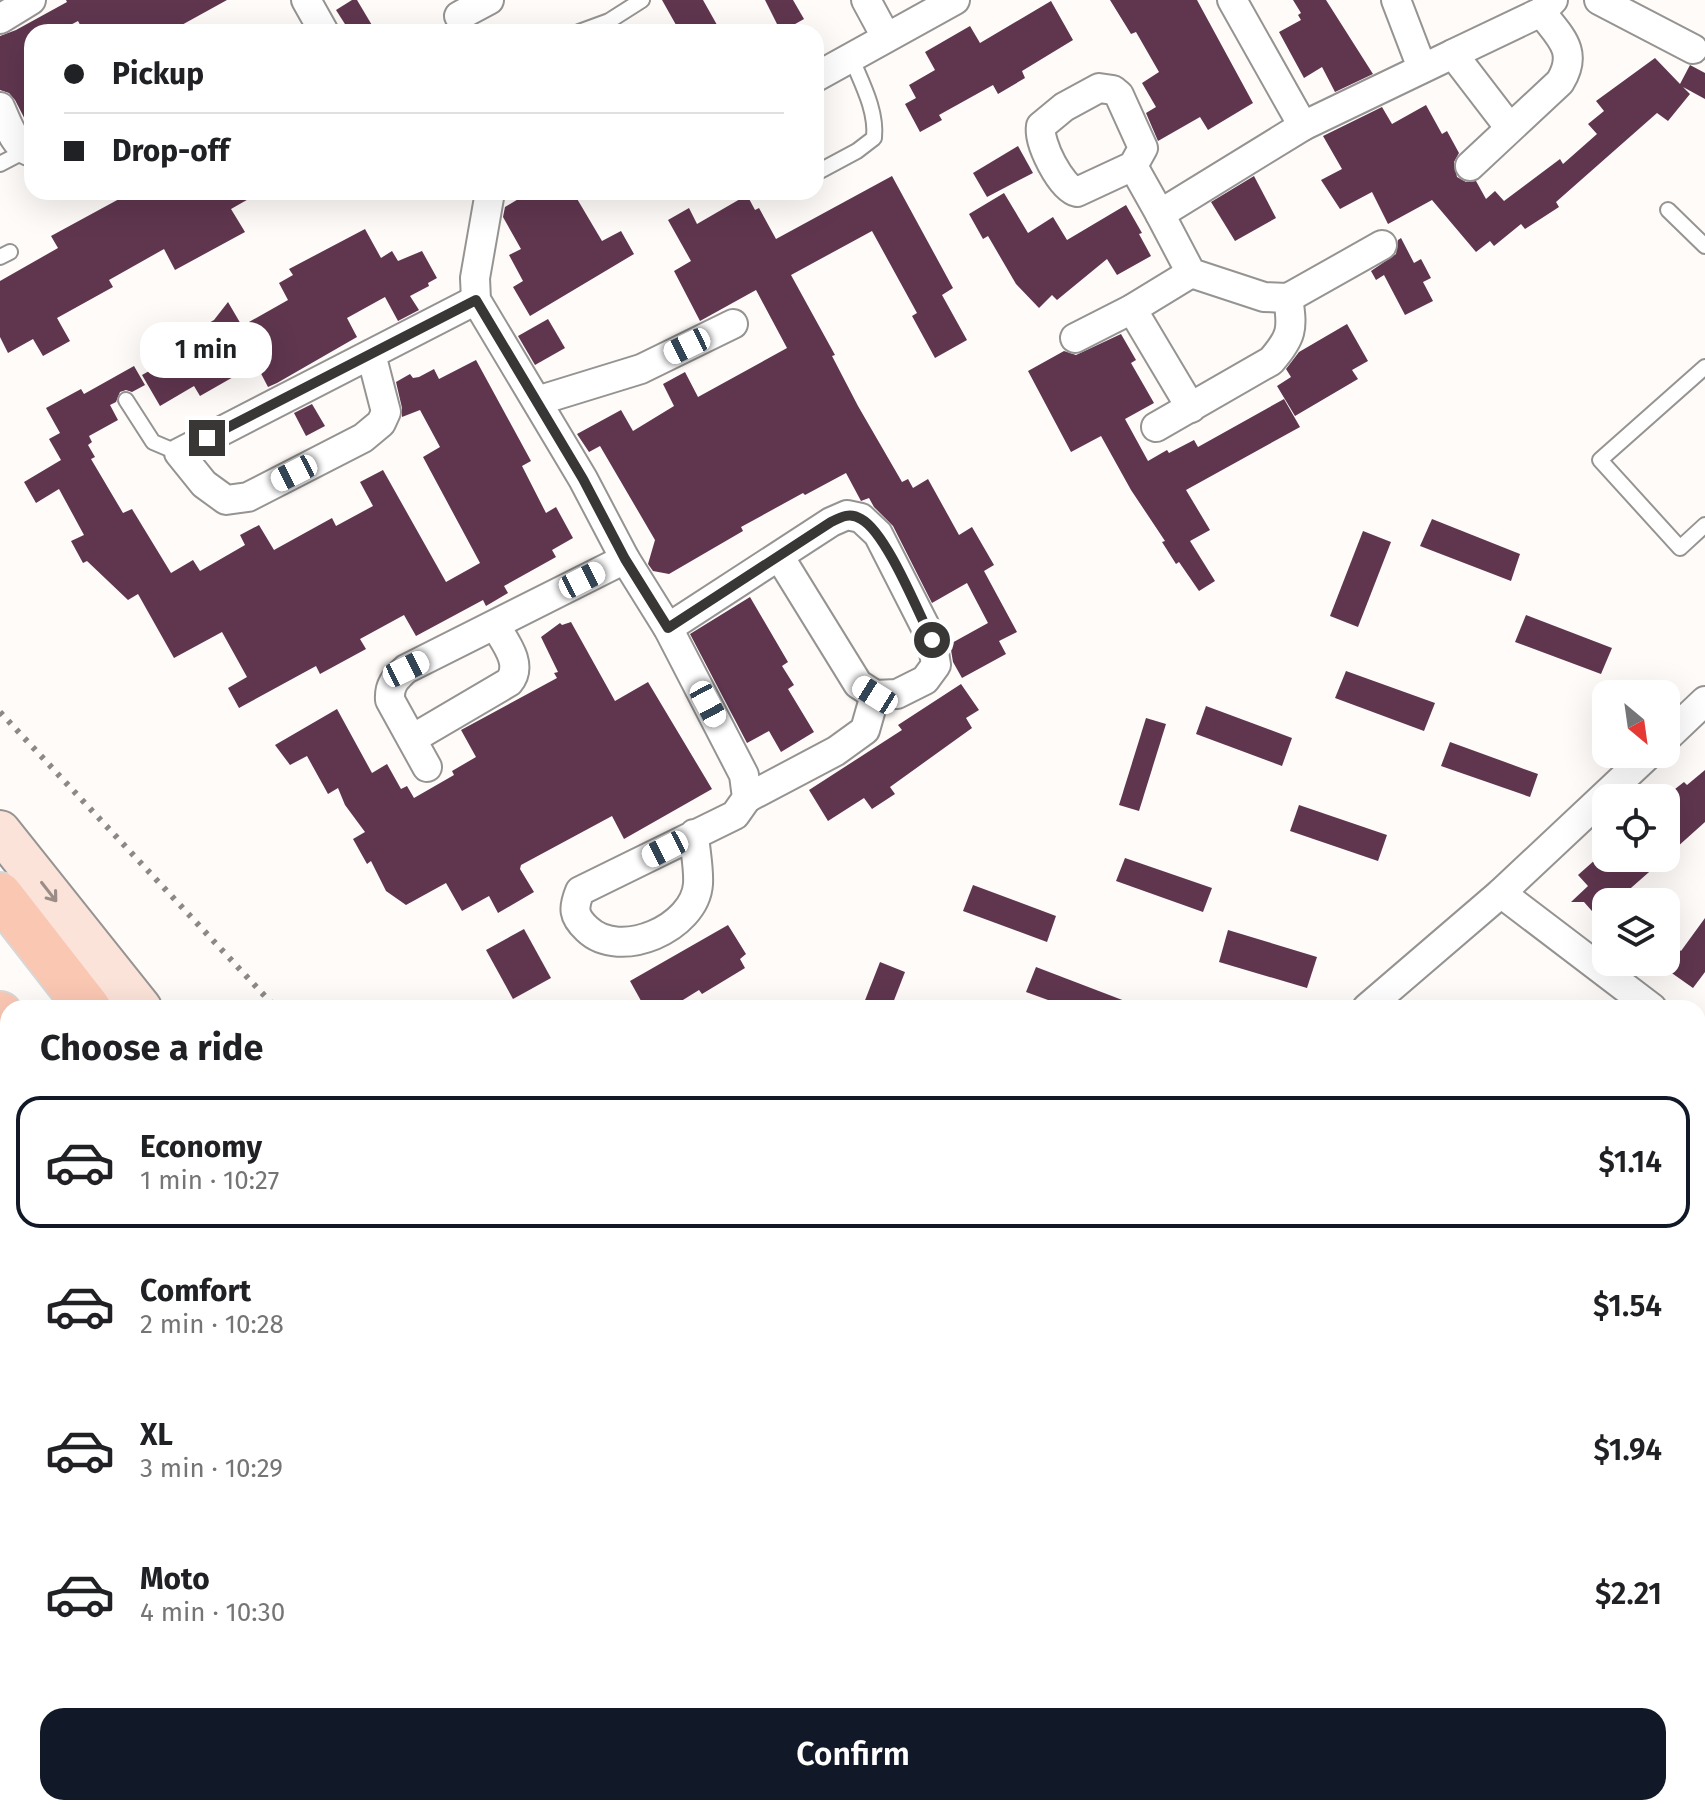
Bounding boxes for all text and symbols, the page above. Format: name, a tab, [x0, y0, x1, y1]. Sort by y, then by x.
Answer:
text: Pickup	[112, 56, 204, 92]
text: Drop-off	[112, 133, 229, 169]
callout: 1 min	[141, 322, 273, 378]
car	[660, 325, 714, 367]
text: 1 min	[175, 334, 237, 365]
route end	[189, 420, 225, 456]
car	[267, 451, 321, 495]
car	[555, 558, 609, 602]
route start	[914, 622, 950, 658]
car	[379, 648, 433, 690]
car	[848, 672, 902, 718]
car	[686, 677, 730, 731]
north arrow	[1592, 680, 1680, 768]
map controls	[1592, 680, 1680, 976]
button: locate	[1592, 784, 1680, 872]
car	[638, 827, 692, 871]
one-way arrow	[40, 881, 57, 902]
button: layers	[1592, 888, 1680, 976]
text: Choose a ride	[40, 1026, 263, 1070]
icon: car	[44, 1126, 116, 1198]
text: Economy	[140, 1129, 262, 1165]
text: $1.14	[1598, 1144, 1662, 1180]
text: 1 min · 10:27	[140, 1165, 279, 1196]
icon: car	[44, 1270, 116, 1342]
text: Comfort	[140, 1273, 251, 1309]
text: $1.54	[1593, 1288, 1662, 1324]
text: 2 min · 10:28	[140, 1309, 284, 1340]
icon: car	[44, 1414, 116, 1486]
text: XL	[140, 1417, 173, 1453]
text: $1.94	[1594, 1432, 1662, 1468]
text: 3 min · 10:29	[140, 1453, 283, 1484]
icon: car	[44, 1558, 116, 1630]
text: Moto	[140, 1561, 210, 1597]
text: $2.21	[1595, 1576, 1662, 1612]
text: 4 min · 10:30	[140, 1597, 285, 1628]
button: Confirm	[40, 1708, 1666, 1800]

